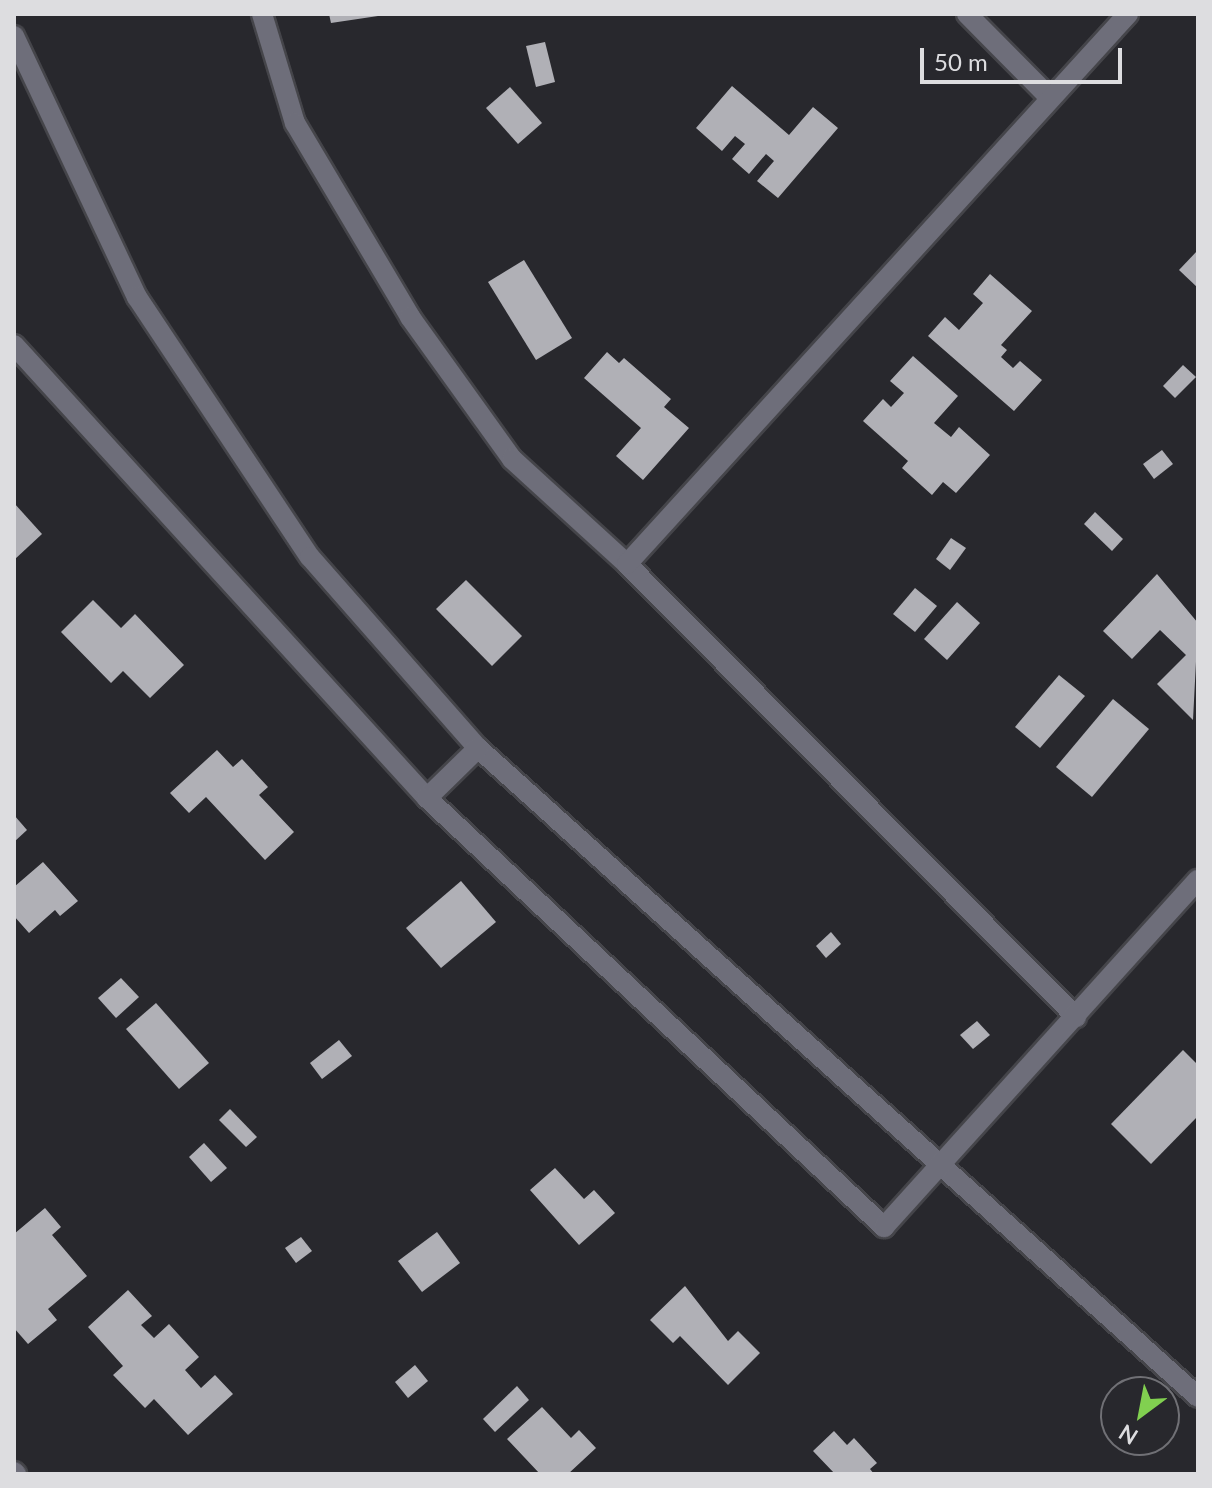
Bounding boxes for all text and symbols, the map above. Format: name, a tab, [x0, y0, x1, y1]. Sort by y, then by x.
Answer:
scale bar	[924, 32, 1126, 82]
text: 50 m	[934, 47, 988, 76]
north arrow	[1100, 1376, 1180, 1456]
text: N	[1114, 1419, 1142, 1451]

